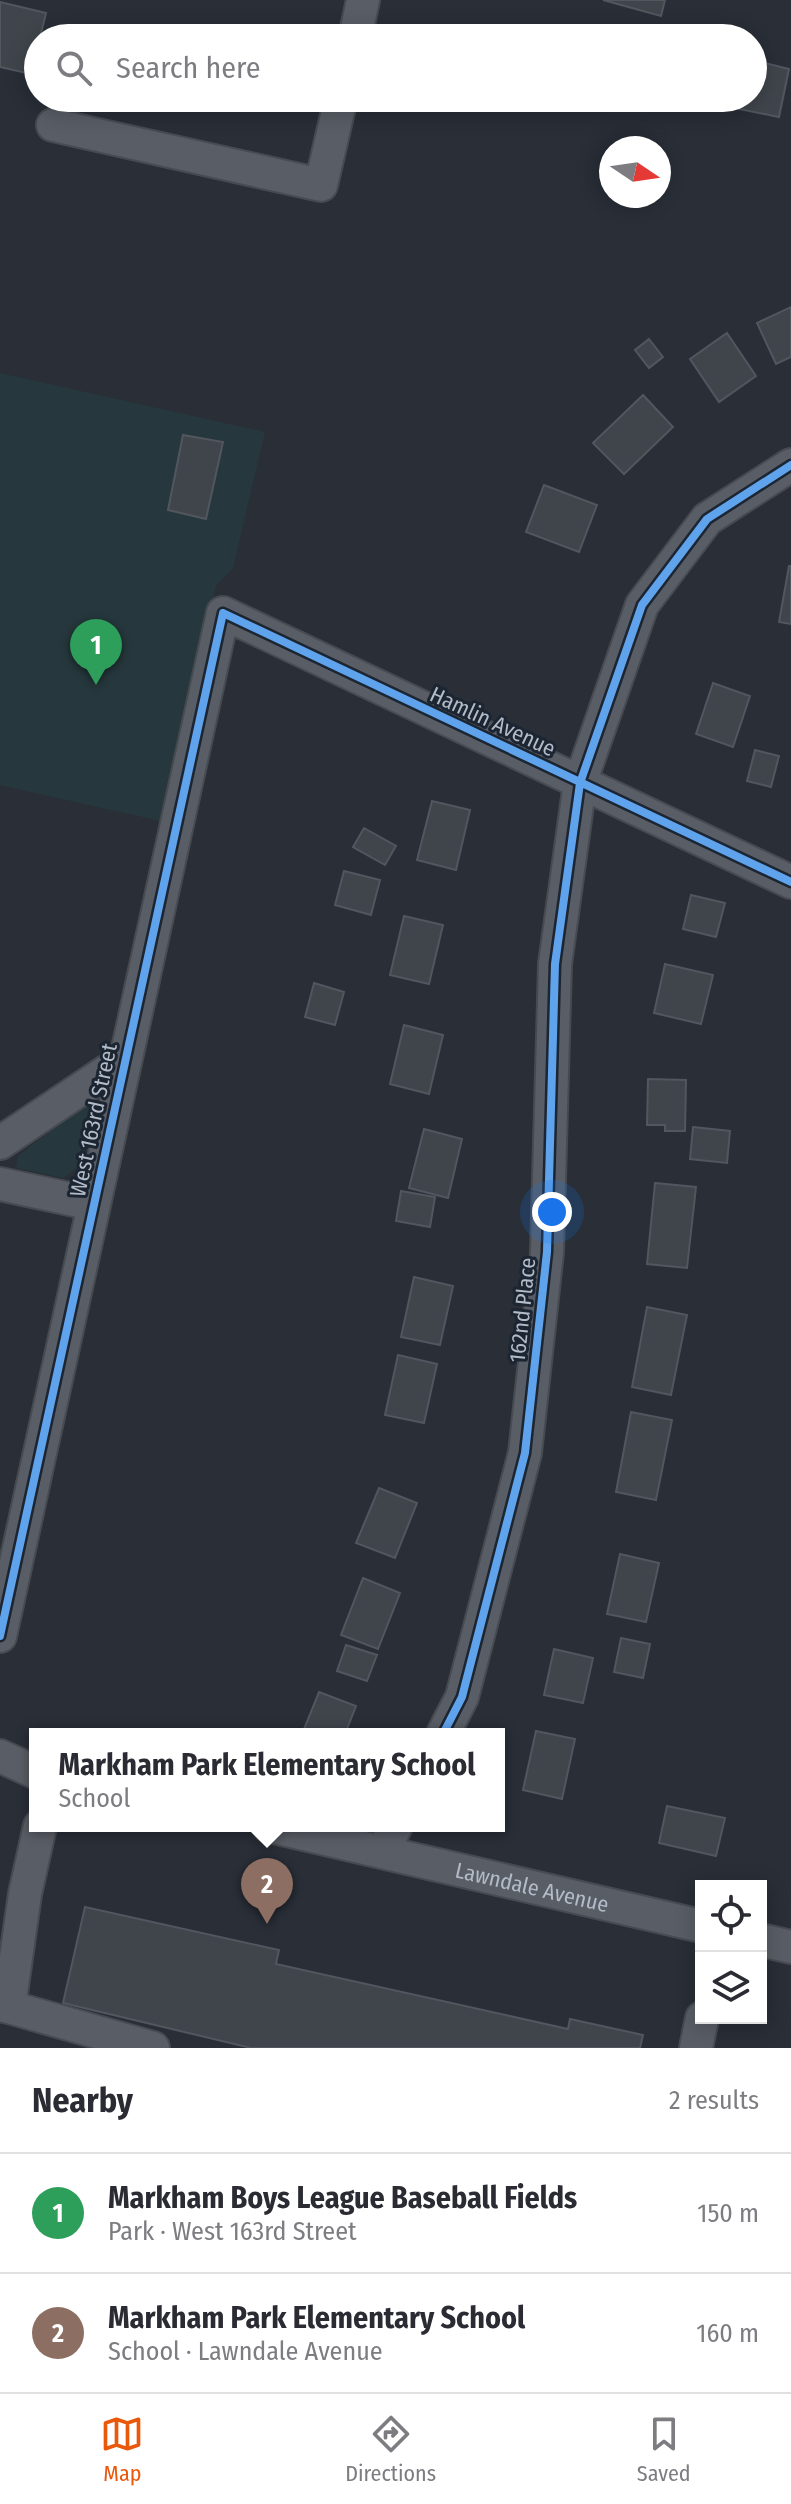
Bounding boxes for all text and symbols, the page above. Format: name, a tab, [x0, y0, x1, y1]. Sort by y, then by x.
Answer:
search box	[24, 24, 767, 112]
icon: search	[52, 46, 96, 90]
text: Search here	[116, 50, 261, 86]
north arrow	[599, 136, 671, 208]
pin: 1	[70, 619, 122, 685]
street label: Hamlin Avenue	[426, 681, 560, 762]
street label: West 163rd Street	[64, 1040, 123, 1199]
your location	[532, 1192, 572, 1232]
street label: 162nd Place	[504, 1256, 541, 1364]
popup	[29, 1728, 505, 1832]
text: Markham Park Elementary School	[58, 1747, 476, 1783]
text: School	[58, 1783, 130, 1814]
street label: Lawndale Avenue	[453, 1857, 611, 1918]
pin: 2	[241, 1858, 293, 1924]
map controls	[695, 1880, 767, 2024]
button: locate	[695, 1880, 767, 1952]
button: layers	[695, 1952, 767, 2024]
text: Nearby	[32, 2080, 133, 2121]
text: 2 results	[669, 2085, 759, 2116]
text: Markham Boys League Baseball Fields	[108, 2180, 577, 2216]
text: 1	[53, 2198, 64, 2229]
text: 150 m	[697, 2198, 759, 2229]
text: Park · West 163rd Street	[108, 2216, 357, 2247]
text: Markham Park Elementary School	[108, 2300, 525, 2336]
text: 2	[52, 2318, 64, 2349]
text: 160 m	[696, 2318, 759, 2349]
text: School · Lawndale Avenue	[108, 2336, 383, 2367]
tab: Map	[100, 2412, 144, 2487]
tab: Directions	[345, 2412, 436, 2487]
tab: Saved	[637, 2412, 691, 2487]

